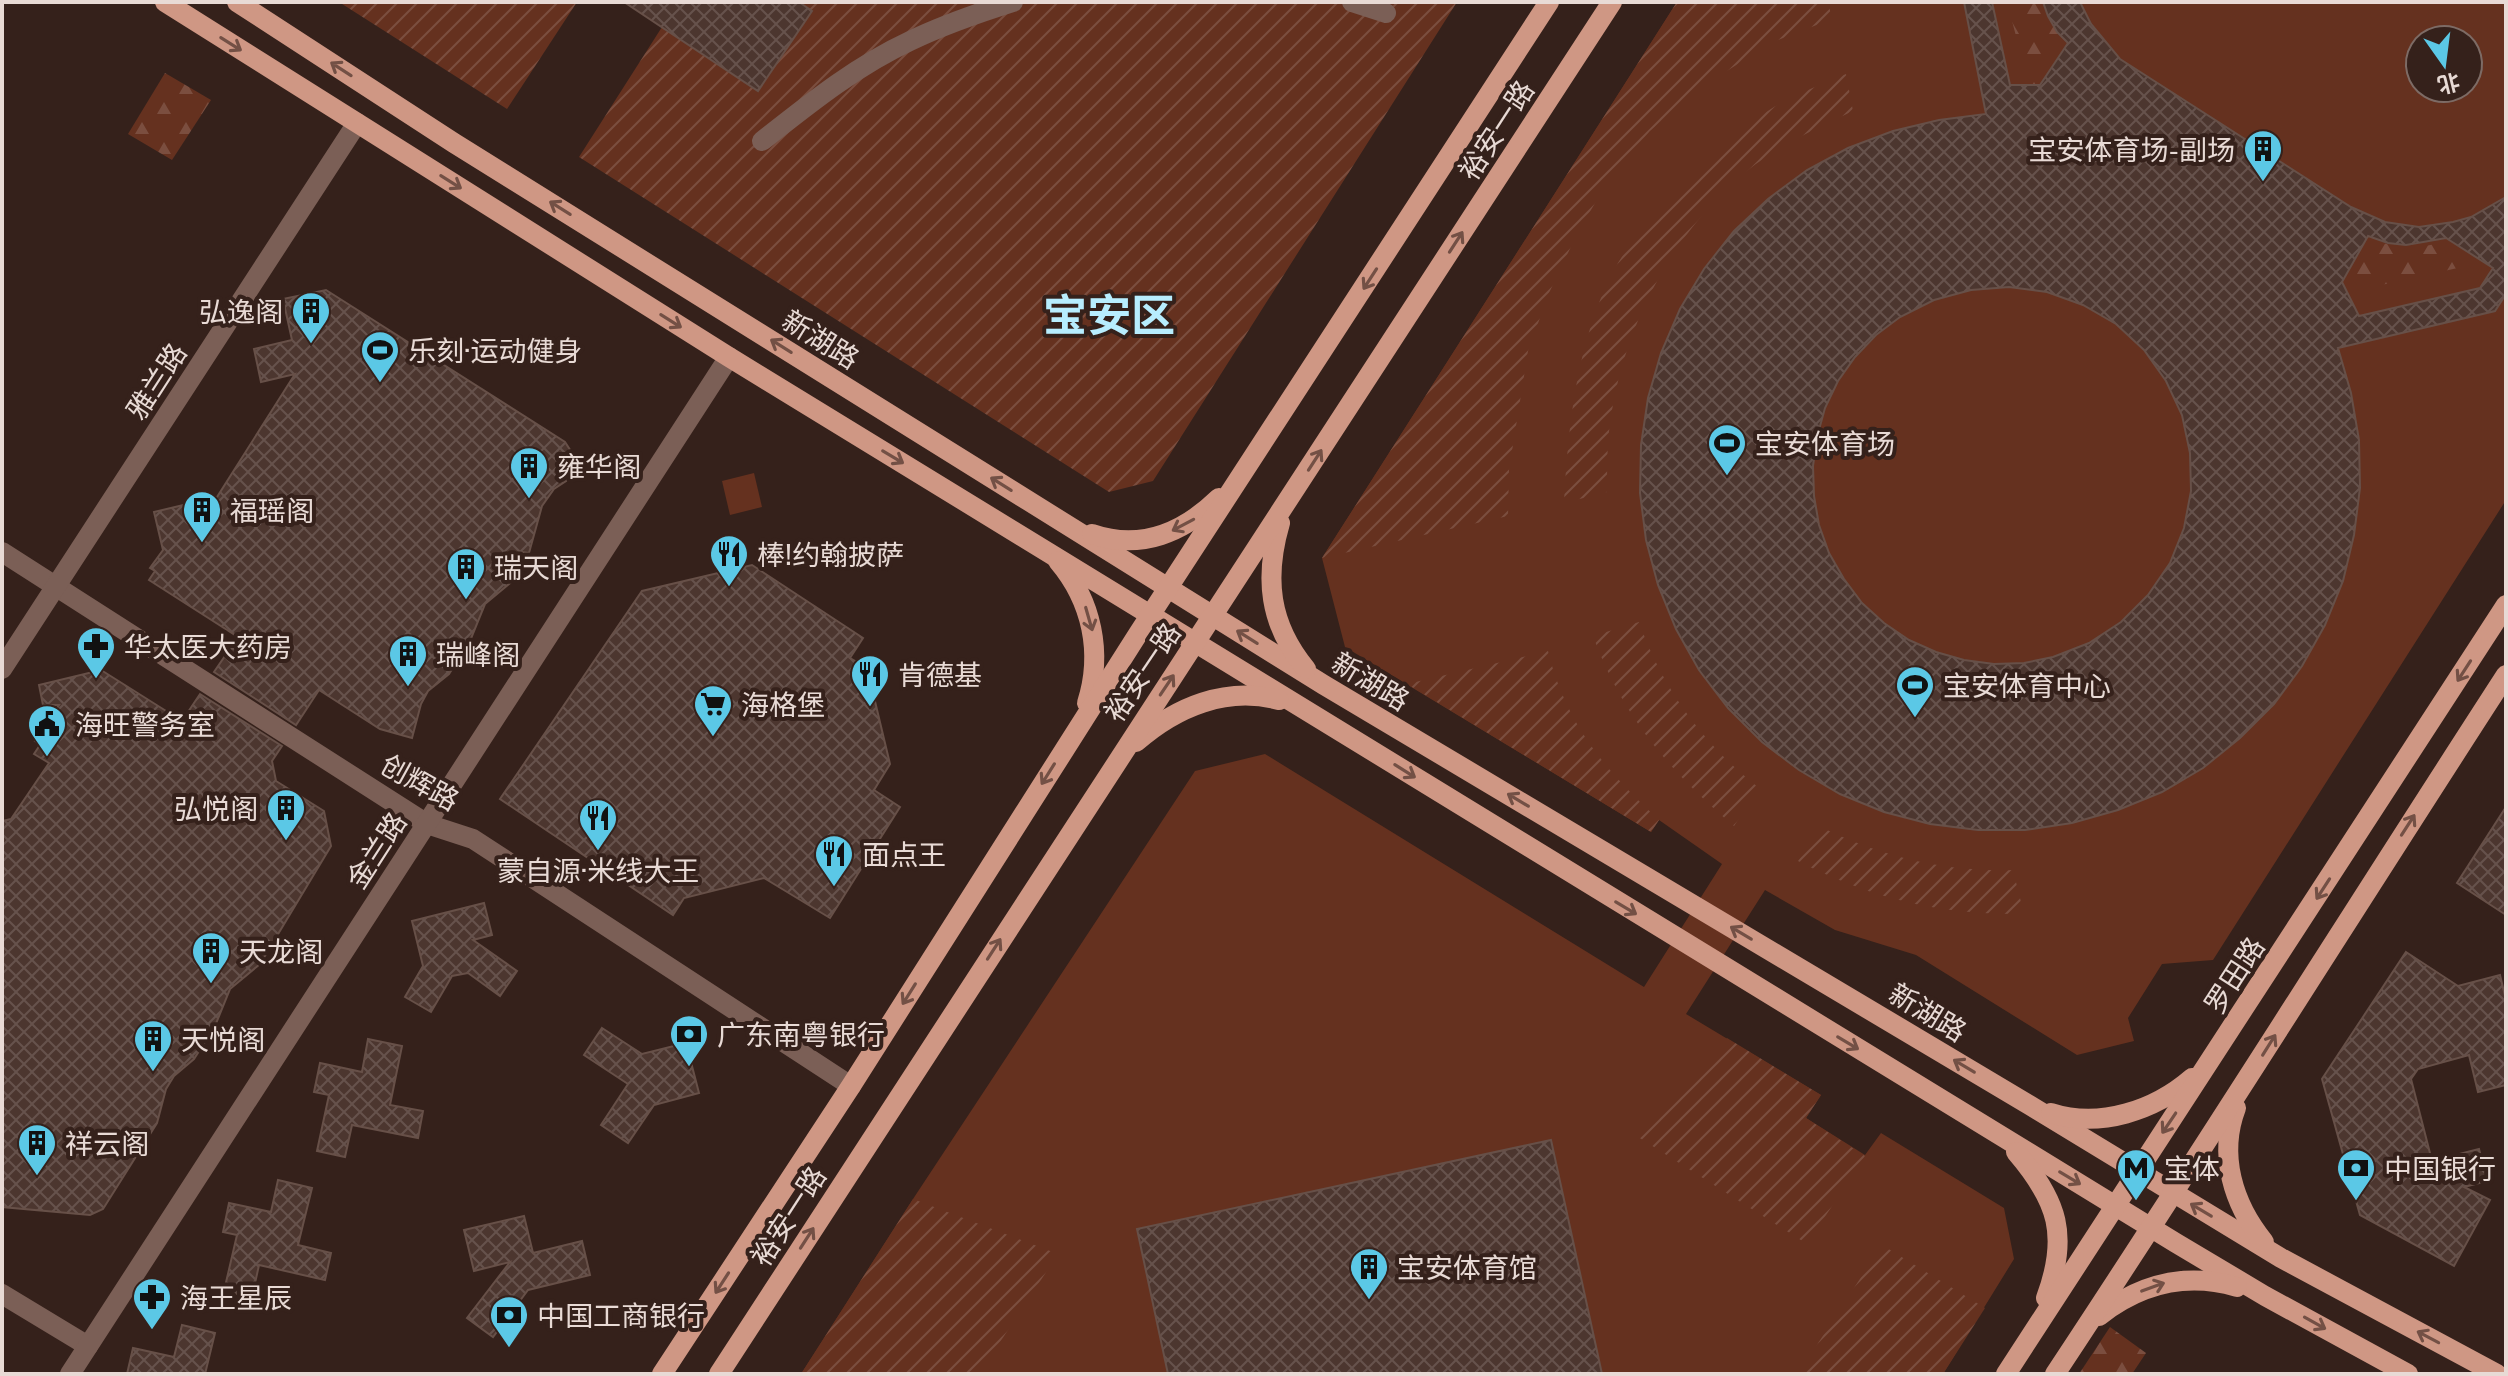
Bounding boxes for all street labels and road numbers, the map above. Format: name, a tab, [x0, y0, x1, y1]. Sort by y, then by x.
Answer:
street label: 裕安一路	[1452, 74, 1540, 186]
street label: 新湖路	[777, 303, 865, 375]
street label: 雅兰路	[119, 337, 193, 425]
street label: 裕安一路	[1097, 616, 1187, 728]
street label: 新湖路	[1326, 645, 1416, 717]
street label: 创辉路	[375, 747, 465, 817]
street label: 金兰路	[339, 806, 413, 894]
street label: 罗田路	[2197, 931, 2271, 1019]
street label: 新湖路	[1883, 976, 1973, 1048]
street label: 裕安一路	[744, 1160, 832, 1272]

